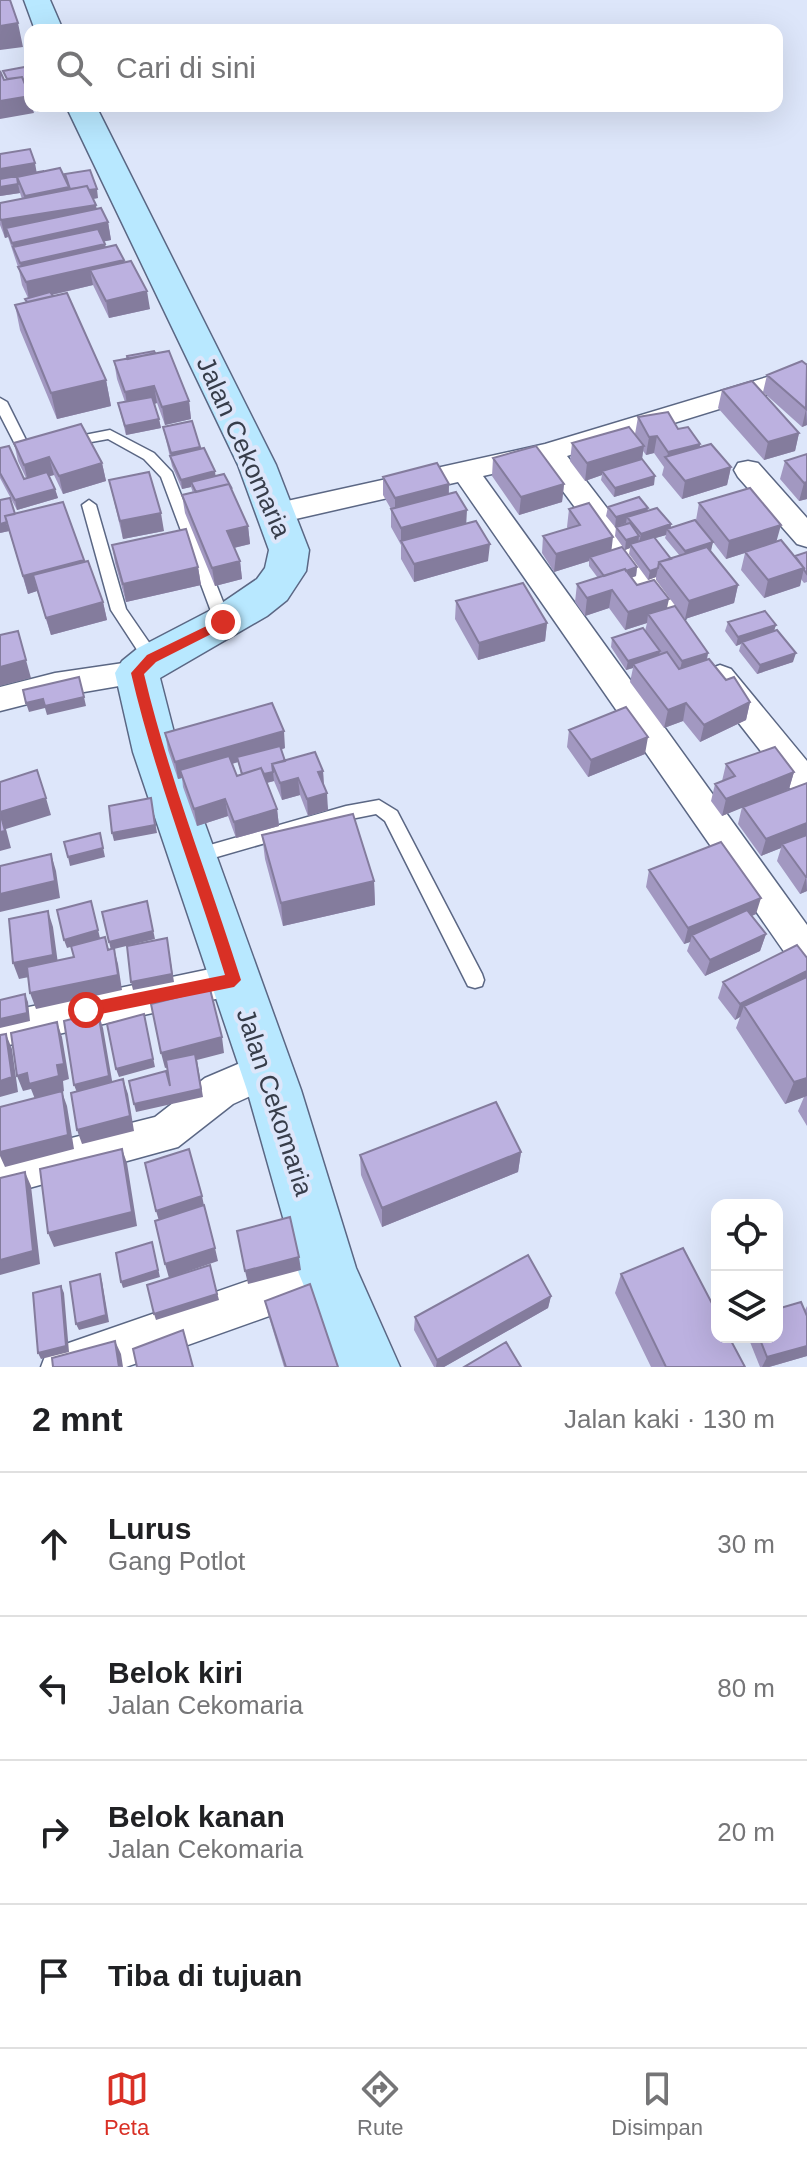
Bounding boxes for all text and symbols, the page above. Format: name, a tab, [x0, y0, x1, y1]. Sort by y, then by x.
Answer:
search box	[24, 24, 783, 112]
icon: search	[52, 46, 96, 90]
text: Cari di sini	[116, 51, 256, 84]
street label: Jalan Cekomaria	[191, 352, 298, 543]
route end	[205, 604, 241, 640]
route start	[68, 992, 104, 1028]
street label: Jalan Cekomaria	[231, 1005, 320, 1200]
map controls	[711, 1199, 783, 1343]
button: locate	[711, 1199, 783, 1271]
button: layers	[711, 1271, 783, 1343]
text: 2 mnt	[32, 1400, 123, 1438]
text: Jalan kaki · 130 m	[564, 1404, 775, 1434]
text: Lurus	[108, 1512, 191, 1545]
icon: ahead	[32, 1522, 76, 1566]
text: 30 m	[717, 1529, 775, 1559]
text: Gang Potlot	[108, 1546, 245, 1576]
text: Belok kiri	[108, 1656, 243, 1689]
icon: left	[32, 1666, 76, 1710]
text: 80 m	[717, 1673, 775, 1703]
text: Jalan Cekomaria	[108, 1690, 303, 1720]
text: Belok kanan	[108, 1800, 285, 1833]
icon: right	[32, 1810, 76, 1854]
text: 20 m	[717, 1817, 775, 1847]
text: Jalan Cekomaria	[108, 1834, 303, 1864]
icon: arrive	[32, 1954, 76, 1998]
text: Tiba di tujuan	[108, 1959, 302, 1992]
tab: Peta	[104, 2067, 149, 2141]
tab: Rute	[357, 2067, 404, 2141]
tab: Disimpan	[611, 2067, 703, 2141]

